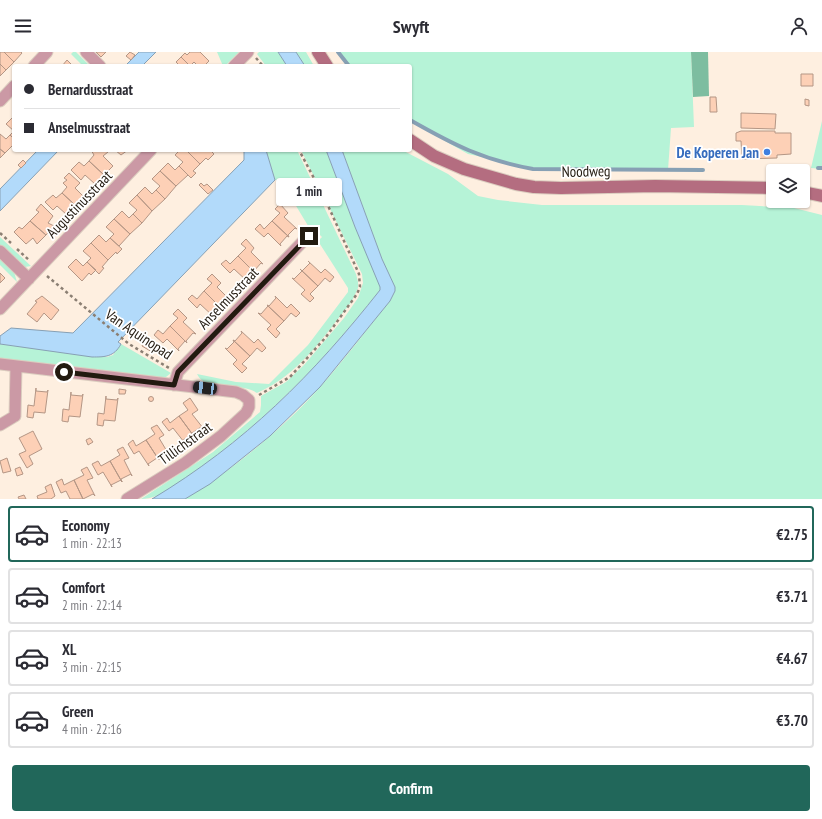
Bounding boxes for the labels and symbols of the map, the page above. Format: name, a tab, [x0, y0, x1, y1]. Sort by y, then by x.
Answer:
place label: De Koperen Jan	[677, 143, 759, 162]
marker: De Koperen Jan	[762, 147, 772, 157]
street label: Noodweg	[561, 161, 611, 181]
street label: Augustinusstraat	[42, 166, 116, 242]
callout: 1 min	[276, 178, 342, 206]
route end	[300, 227, 318, 245]
street label: Anselmusstraat	[194, 263, 262, 333]
street label: Van Aquinopad	[101, 304, 176, 363]
route start	[55, 363, 73, 381]
car	[192, 381, 218, 395]
street label: Tillichstraat	[155, 417, 215, 469]

